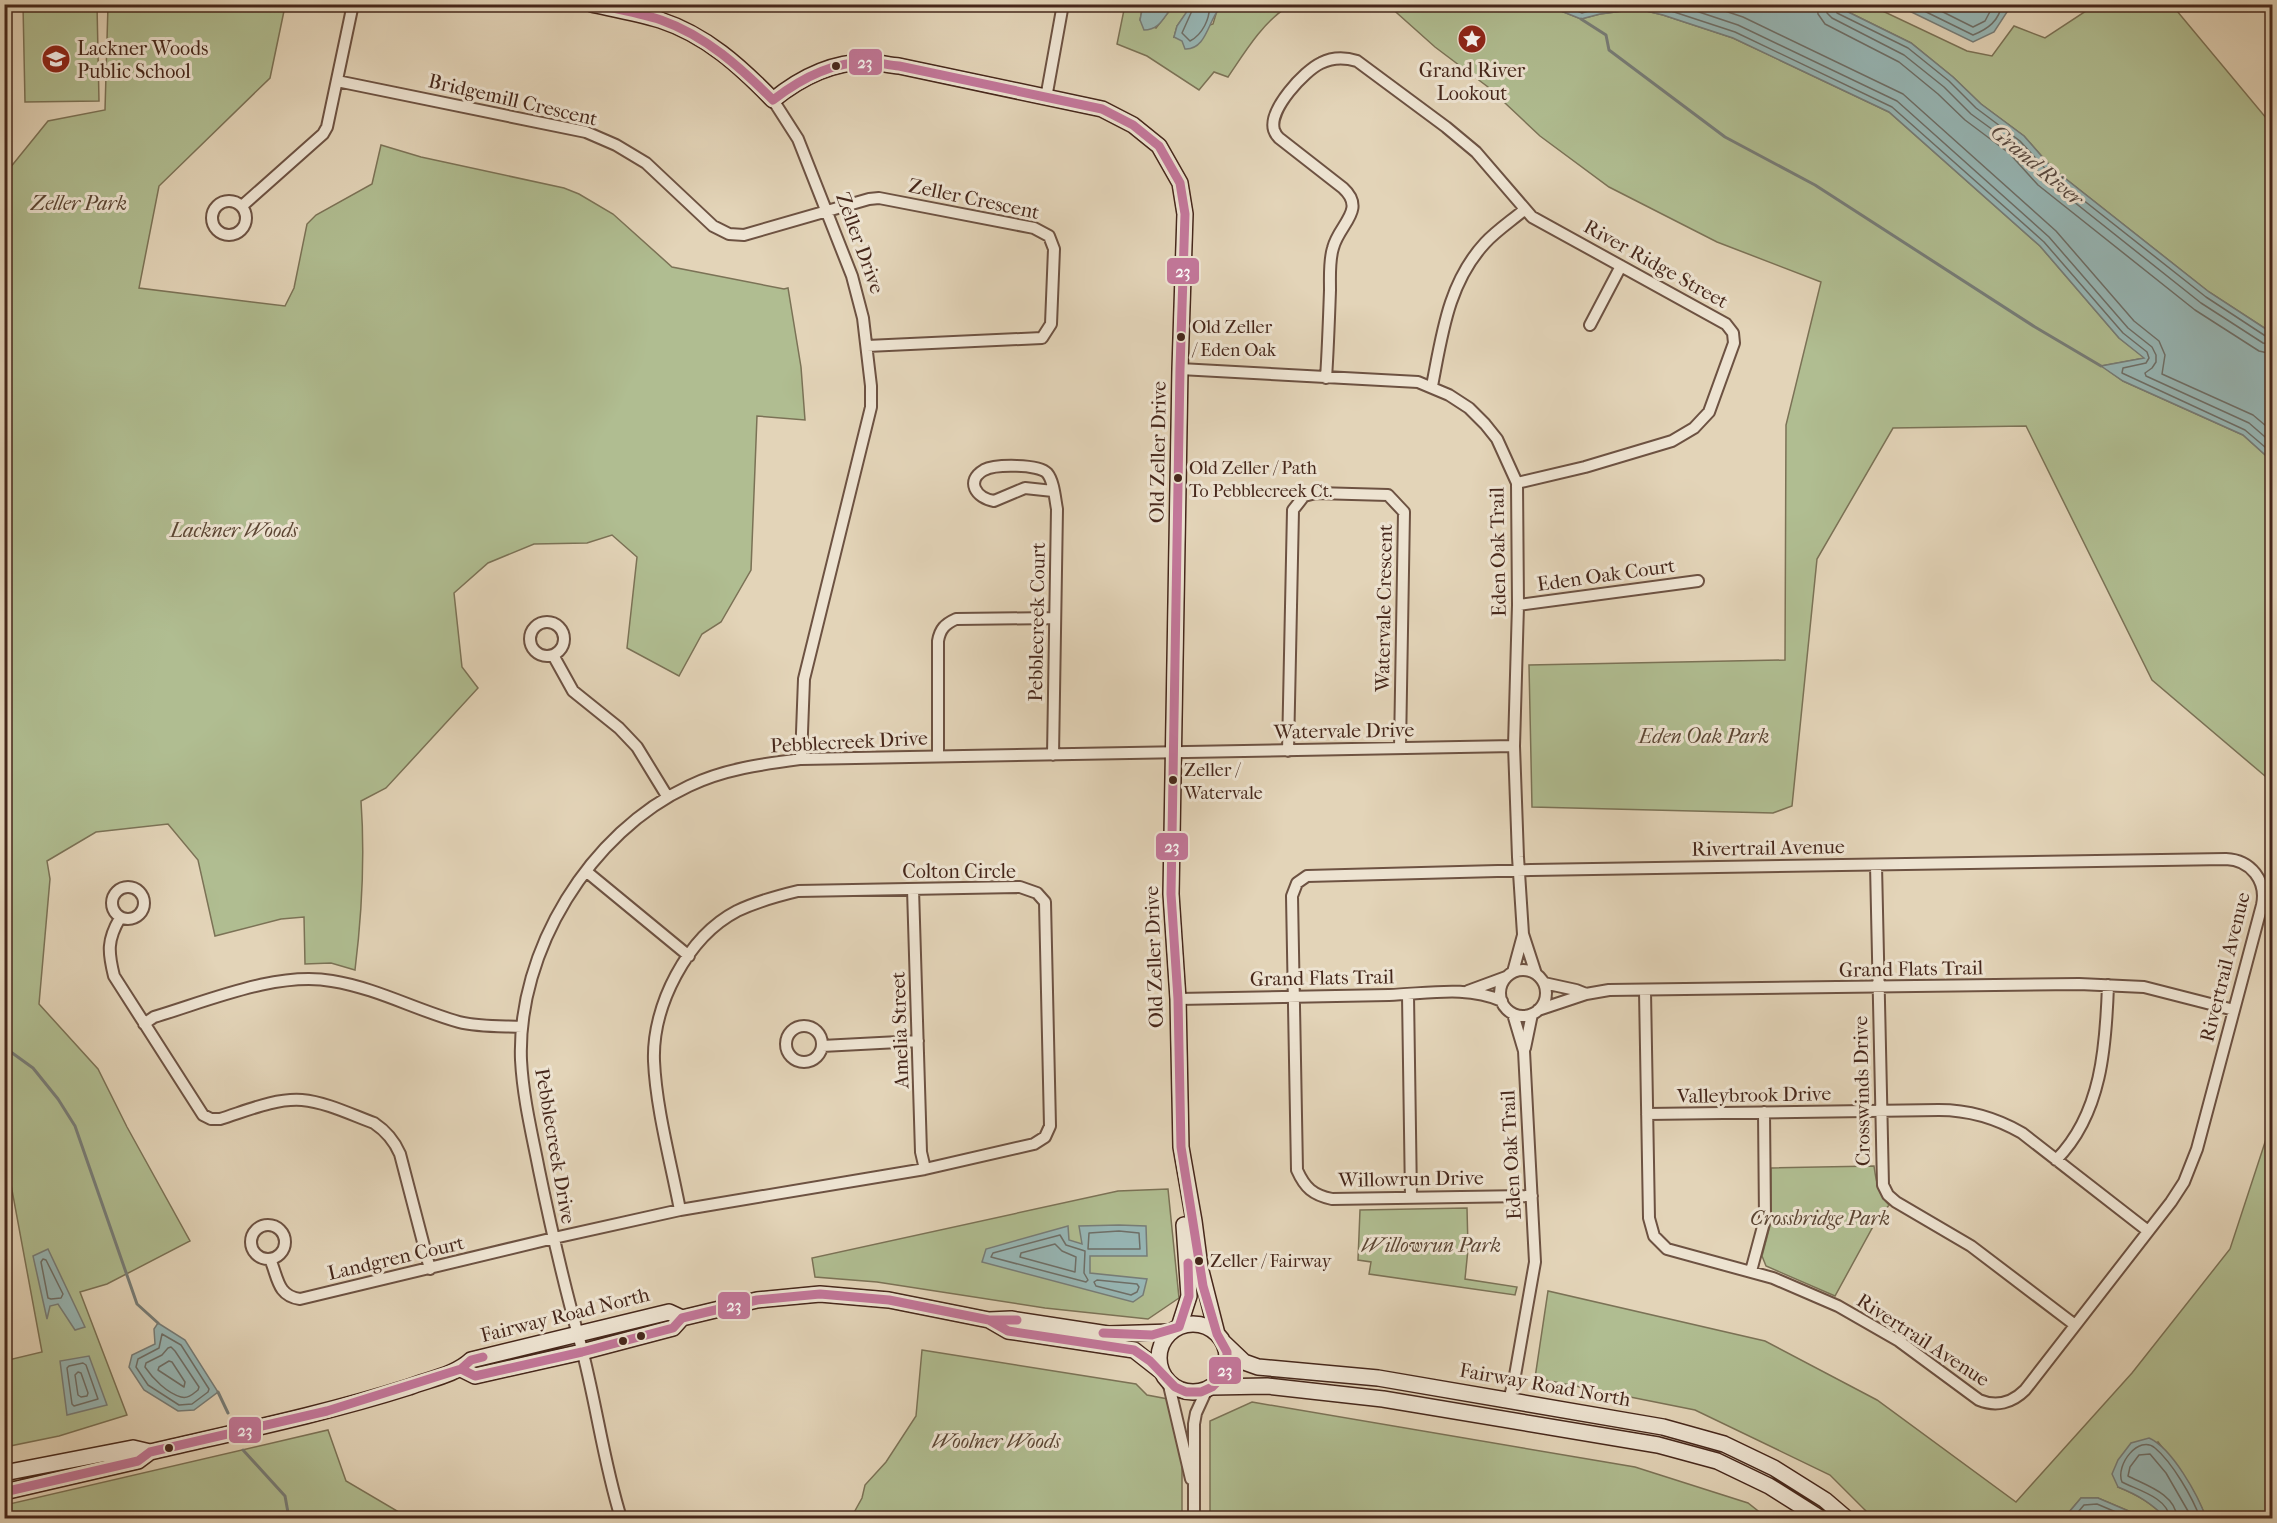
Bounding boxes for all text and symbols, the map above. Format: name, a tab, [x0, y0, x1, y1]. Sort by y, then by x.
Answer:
place icon: Grand River Lookout	[1456, 23, 1488, 55]
place label: Lackner Woods Public School	[77, 37, 208, 83]
school or university icon: Lackner Woods Public School	[40, 43, 72, 75]
line badge: 23	[848, 48, 883, 76]
text: 23	[858, 53, 872, 73]
place label: Grand River Lookout	[1419, 59, 1526, 105]
unlabelled marker	[830, 60, 842, 72]
street label: Bridgemill Crescent	[426, 69, 600, 131]
water label: Grand River	[1986, 119, 2089, 212]
street label: Zeller Crescent	[906, 174, 1042, 224]
street label: Zeller Drive	[831, 189, 889, 297]
park label: Zeller Park	[29, 192, 127, 215]
street label: River Ridge Street	[1580, 215, 1732, 313]
line badge: 23	[1166, 257, 1200, 285]
text: 23	[1176, 262, 1190, 282]
place label: Old Zeller / Eden Oak	[1191, 317, 1277, 361]
marker: Old Zeller / Eden Oak	[1175, 331, 1187, 343]
street label: Old Zeller Drive	[1145, 381, 1171, 523]
place label: Old Zeller / Path To Pebblecreek Ct.	[1189, 458, 1333, 502]
marker: Old Zeller / Path To Pebblecreek Ct.	[1172, 472, 1184, 484]
street label: Eden Oak Trail	[1485, 486, 1511, 617]
park label: Lackner Woods	[168, 519, 299, 542]
street label: Watervale Crescent	[1371, 524, 1397, 693]
street label: Pebblecreek Court	[1024, 542, 1050, 702]
street label: Eden Oak Court	[1536, 554, 1676, 596]
street label: Watervale Drive	[1273, 718, 1415, 744]
park label: Eden Oak Park	[1638, 725, 1769, 748]
street label: Pebblecreek Drive	[770, 726, 929, 758]
place label: Zeller / Watervale	[1183, 760, 1263, 804]
marker: Zeller / Watervale	[1167, 774, 1179, 786]
line badge: 23	[1155, 832, 1189, 861]
street label: Rivertrail Avenue	[1691, 835, 1845, 861]
text: 23	[1165, 837, 1179, 857]
street label: Colton Circle	[902, 860, 1016, 883]
street label: Old Zeller Drive	[1140, 885, 1168, 1028]
street label: Rivertrail Avenue	[2195, 890, 2255, 1044]
street label: Grand Flats Trail	[1839, 956, 1984, 982]
street label: Grand Flats Trail	[1250, 965, 1395, 991]
street label: Amelia Street	[886, 971, 914, 1090]
street label: Crosswinds Drive	[1849, 1016, 1875, 1166]
street label: Pebblecreek Drive	[530, 1066, 580, 1226]
street label: Valleybrook Drive	[1676, 1082, 1832, 1108]
street label: Eden Oak Trail	[1496, 1089, 1526, 1220]
street label: Willowrun Drive	[1337, 1166, 1484, 1192]
park label: Crossbridge Park	[1750, 1207, 1890, 1230]
street label: Landgren Court	[326, 1231, 466, 1285]
park label: Willowrun Park	[1361, 1234, 1501, 1257]
place label: Zeller / Fairway	[1210, 1251, 1333, 1272]
marker: Zeller / Fairway	[1193, 1255, 1205, 1267]
street label: Fairway Road North	[478, 1283, 653, 1347]
street label: Rivertrail Avenue	[1852, 1289, 1994, 1391]
line badge: 23	[717, 1291, 751, 1320]
text: 23	[727, 1296, 741, 1316]
unlabelled marker	[635, 1330, 647, 1342]
unlabelled marker	[617, 1335, 629, 1347]
line badge: 23	[1208, 1356, 1242, 1385]
street label: Fairway Road North	[1458, 1359, 1633, 1412]
text: 23	[1218, 1361, 1232, 1381]
line badge: 23	[228, 1416, 262, 1444]
text: 23	[238, 1421, 252, 1441]
park label: Woolner Woods	[932, 1430, 1061, 1453]
unlabelled marker	[163, 1442, 175, 1454]

